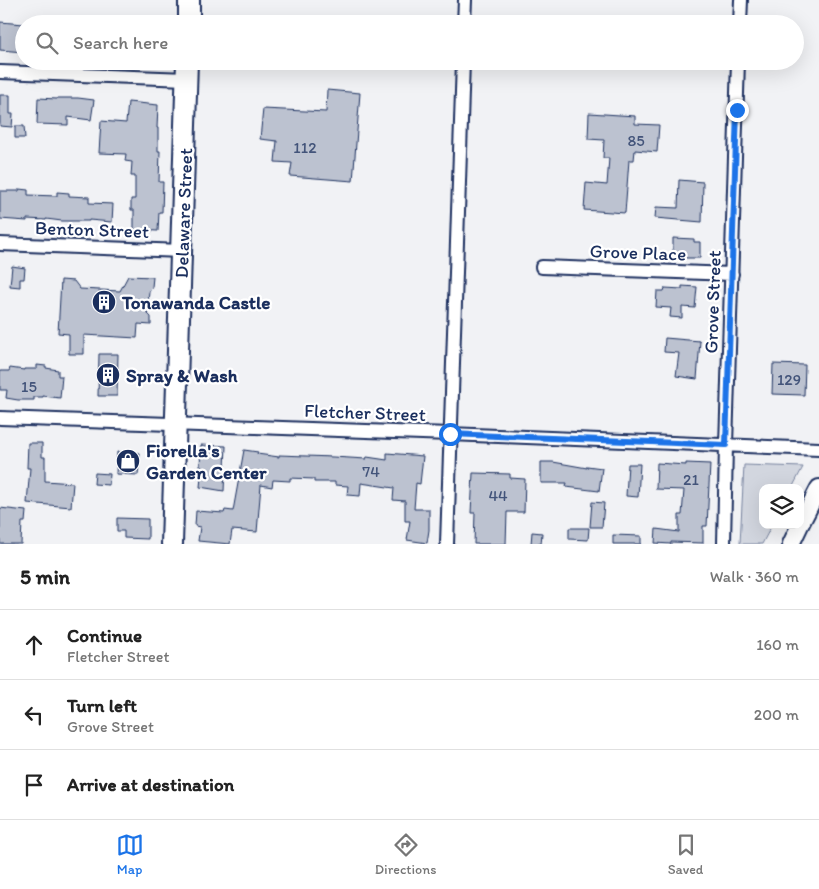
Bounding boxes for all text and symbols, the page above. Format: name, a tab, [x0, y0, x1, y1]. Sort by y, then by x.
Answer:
search box	[15, 15, 804, 70]
icon: search	[33, 29, 61, 57]
text: Search here	[73, 31, 168, 54]
route end	[726, 99, 749, 122]
house number: 85	[627, 131, 645, 150]
house number: 112	[293, 138, 317, 157]
street label: Delaware Street	[170, 147, 197, 279]
street label: Benton Street	[34, 216, 149, 243]
street label: Grove Place	[589, 239, 687, 266]
street label: Grove Street	[699, 250, 726, 354]
building icon: Tonawanda Castle	[91, 289, 117, 315]
place label: Tonawanda Castle	[121, 291, 271, 314]
building icon: Spray & Wash	[95, 362, 121, 388]
place label: Spray & Wash	[126, 364, 238, 387]
house number: 129	[777, 370, 801, 389]
house number: 15	[21, 377, 37, 396]
street label: Fletcher Street	[304, 399, 426, 426]
route start	[439, 423, 462, 446]
place label: Fiorella's Garden Center	[146, 439, 267, 484]
shop icon: Fiorella's Garden Center	[115, 448, 141, 474]
house number: 74	[362, 462, 380, 481]
house number: 21	[683, 470, 699, 489]
map controls	[759, 484, 804, 529]
button: layers	[759, 484, 804, 529]
house number: 44	[488, 486, 508, 505]
text: 5 min	[20, 564, 70, 589]
text: Walk · 360 m	[710, 567, 799, 586]
text: Continue	[67, 624, 142, 647]
icon: ahead	[20, 631, 48, 659]
text: 160 m	[756, 635, 799, 654]
text: Fletcher Street	[67, 647, 169, 666]
text: Turn left	[67, 694, 137, 717]
icon: left	[20, 701, 48, 729]
text: 200 m	[754, 705, 799, 724]
text: Grove Street	[67, 717, 154, 736]
icon: arrive	[20, 771, 48, 799]
text: Arrive at destination	[67, 773, 234, 796]
tab: Map	[116, 831, 144, 878]
tab: Directions	[375, 831, 436, 878]
tab: Saved	[668, 831, 703, 878]

